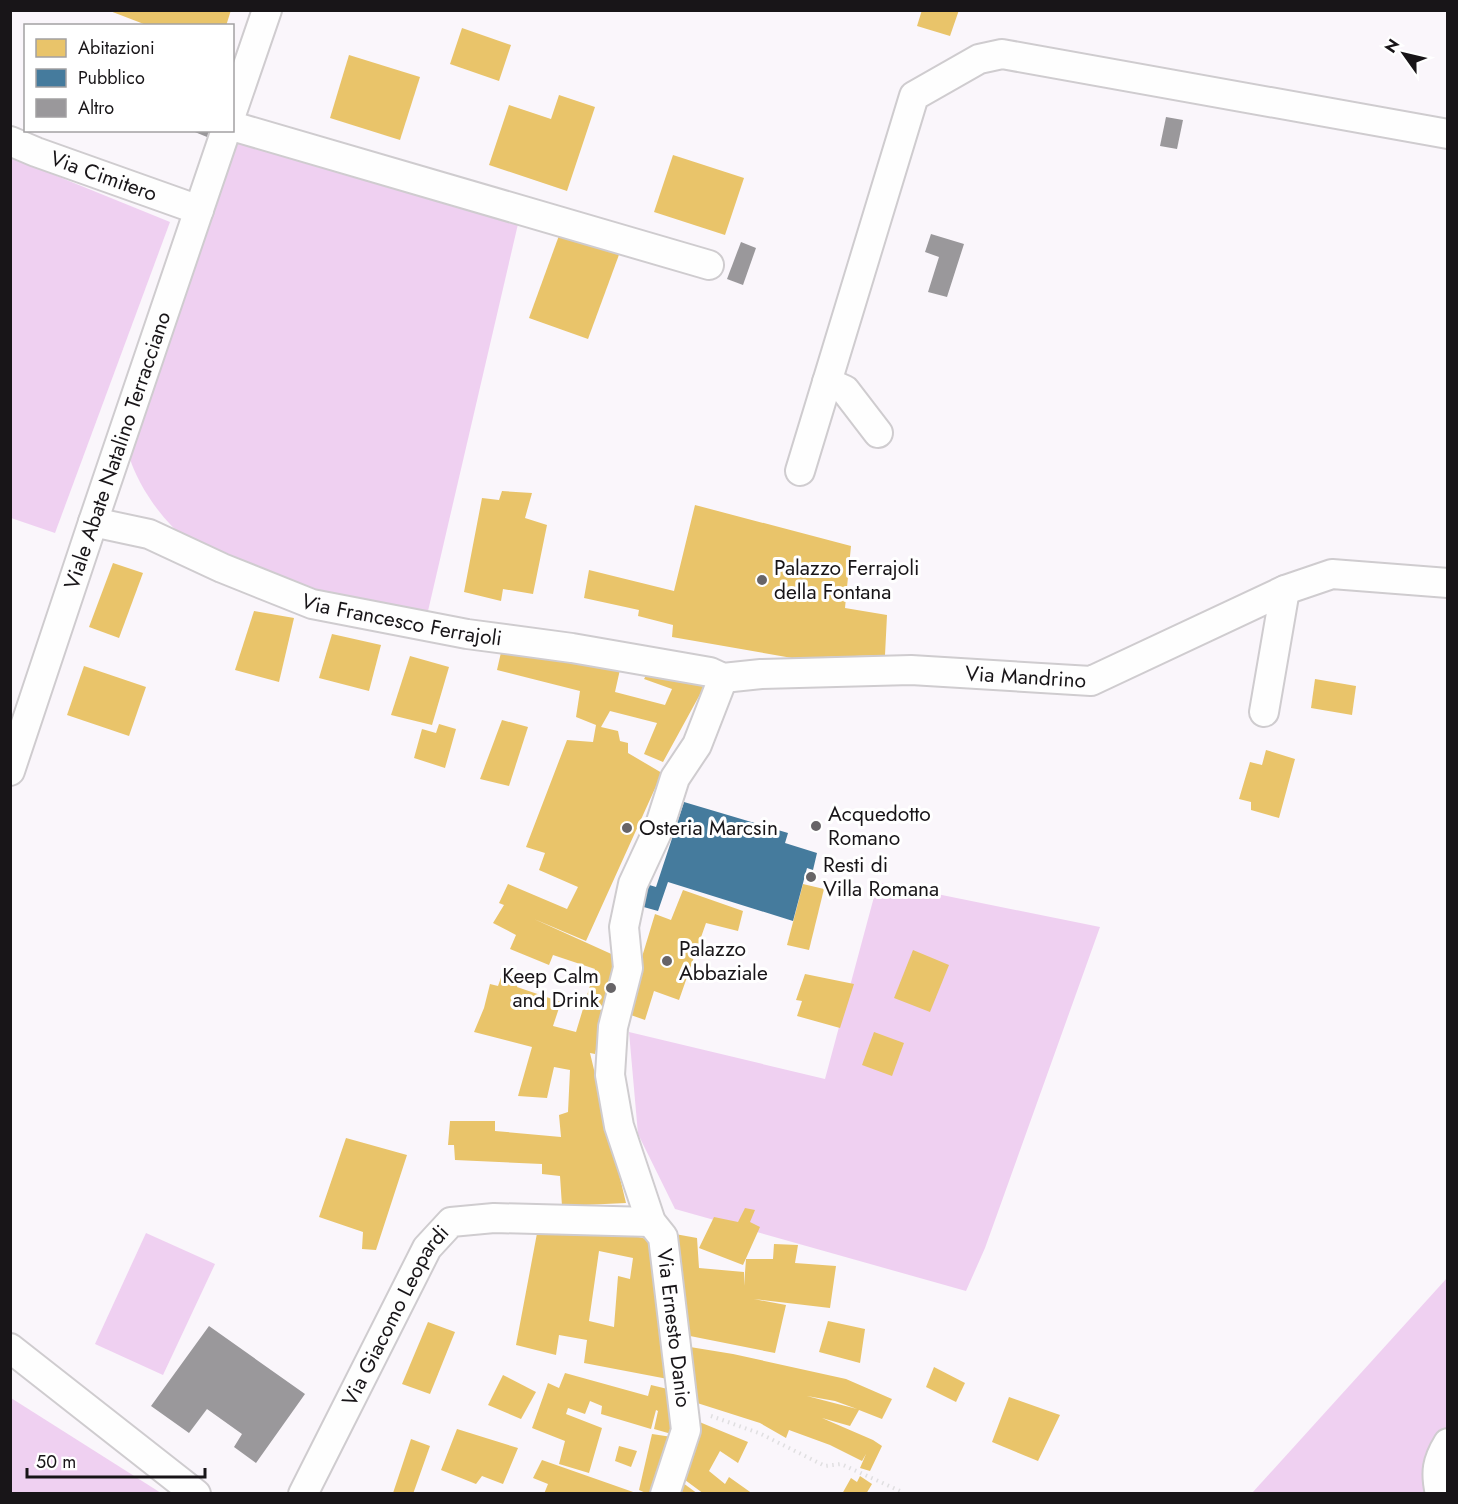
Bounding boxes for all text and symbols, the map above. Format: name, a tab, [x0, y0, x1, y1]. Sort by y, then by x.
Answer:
legend	[24, 24, 234, 132]
north arrow	[1374, 24, 1434, 84]
text: N	[1379, 34, 1405, 58]
text: Abitazioni	[78, 35, 155, 61]
text: Pubblico	[78, 65, 145, 91]
text: Altro	[78, 95, 114, 121]
street label: Via Cimitero	[46, 143, 161, 209]
street label: Viale Abate Natalino Terracciano	[57, 308, 178, 593]
place label: Palazzo Ferrajoli della Fontana	[774, 553, 920, 607]
marker: Palazzo Ferrajoli della Fontana	[755, 573, 769, 587]
street label: Via Francesco Ferrajoli	[297, 586, 504, 654]
street label: Via Mandrino	[964, 658, 1087, 696]
place label: Acquedotto Romano	[828, 799, 931, 853]
place label: Osteria Marcsin	[639, 813, 778, 843]
marker: Acquedotto Romano	[809, 819, 823, 833]
marker: Osteria Marcsin	[620, 821, 634, 835]
place label: Resti di Villa Romana	[823, 850, 939, 904]
marker: Resti di Villa Romana	[804, 870, 818, 884]
place label: Palazzo Abbaziale	[679, 934, 768, 988]
marker: Palazzo Abbaziale	[660, 954, 674, 968]
place label: Keep Calm and Drink	[502, 961, 600, 1015]
marker: Keep Calm and Drink	[604, 981, 618, 995]
street label: Via Giacomo Leopardi	[335, 1218, 456, 1411]
street label: Via Ernesto Danio	[649, 1247, 699, 1409]
scale bar	[27, 1441, 206, 1479]
text: 50 m	[36, 1449, 76, 1475]

